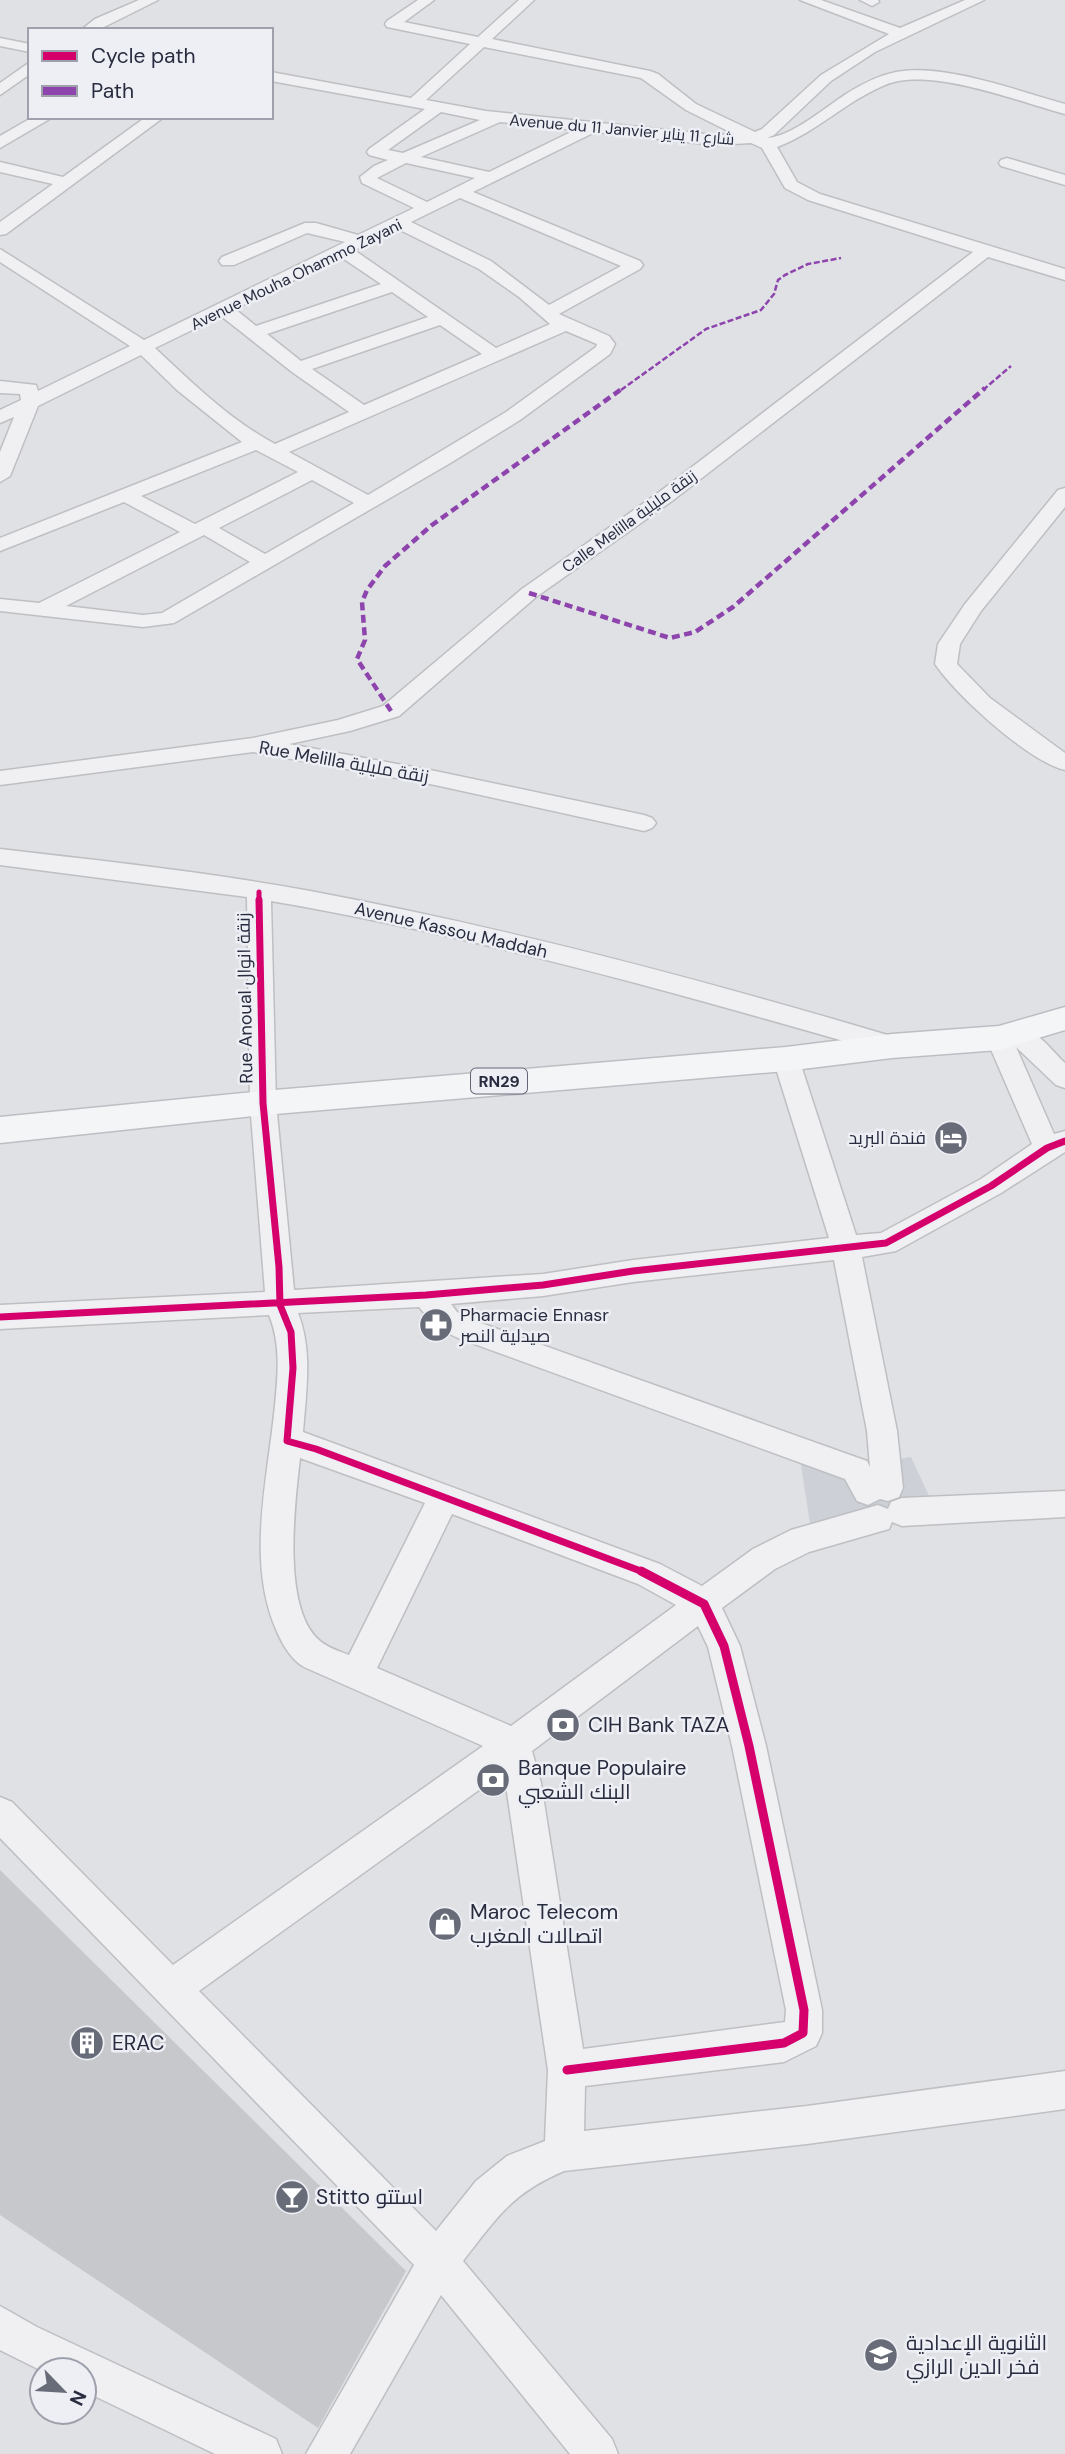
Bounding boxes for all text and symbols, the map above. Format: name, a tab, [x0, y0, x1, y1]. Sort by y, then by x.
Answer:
legend	[28, 28, 273, 119]
text: Cycle path	[91, 42, 196, 70]
text: Path	[91, 77, 134, 105]
street label: Avenue du 11 Janvier شارع 11 يناير	[508, 109, 735, 151]
street label: Avenue Mouha Ohammo Zayani	[187, 214, 405, 335]
street label: Calle Melilla زنقة مليلية	[558, 465, 701, 577]
street label: Rue Melilla زنقة مليلية	[257, 735, 431, 789]
street label: Avenue Kassou Maddah	[352, 896, 550, 964]
street label: Rue Anoual زنقة انوال	[232, 912, 258, 1084]
road number: RN29	[471, 1068, 527, 1093]
hotel icon: فندة البريد	[932, 1119, 970, 1157]
place label: فندة البريد	[848, 1126, 926, 1150]
place label: Pharmacie Ennasr صيدلية النصر	[459, 1303, 609, 1348]
pharmacy icon: Pharmacie Ennasr صيدلية النصر	[417, 1306, 455, 1344]
bank icon: CIH Bank TAZA	[544, 1706, 582, 1744]
place label: CIH Bank TAZA	[588, 1711, 730, 1739]
place label: Banque Populaire البنك الشعبي	[518, 1754, 687, 1808]
bank icon: Banque Populaire البنك الشعبي	[474, 1761, 512, 1799]
place label: Maroc Telecom اتصالات المغرب	[470, 1898, 618, 1950]
shop icon: Maroc Telecom اتصالات المغرب	[426, 1905, 464, 1943]
building icon: ERAC	[68, 2024, 106, 2062]
place label: ERAC	[112, 2029, 165, 2057]
bar icon: Stitto استتو	[273, 2178, 311, 2216]
place label: Stitto استتو	[316, 2183, 423, 2211]
place label: الثانوية الإعدادية فخر الدين الرازي	[906, 2329, 1047, 2383]
school or university icon: الثانوية الإعدادية فخر الدين الرازي	[862, 2336, 900, 2374]
north arrow	[28, 2356, 98, 2426]
text: N	[64, 2386, 92, 2410]

